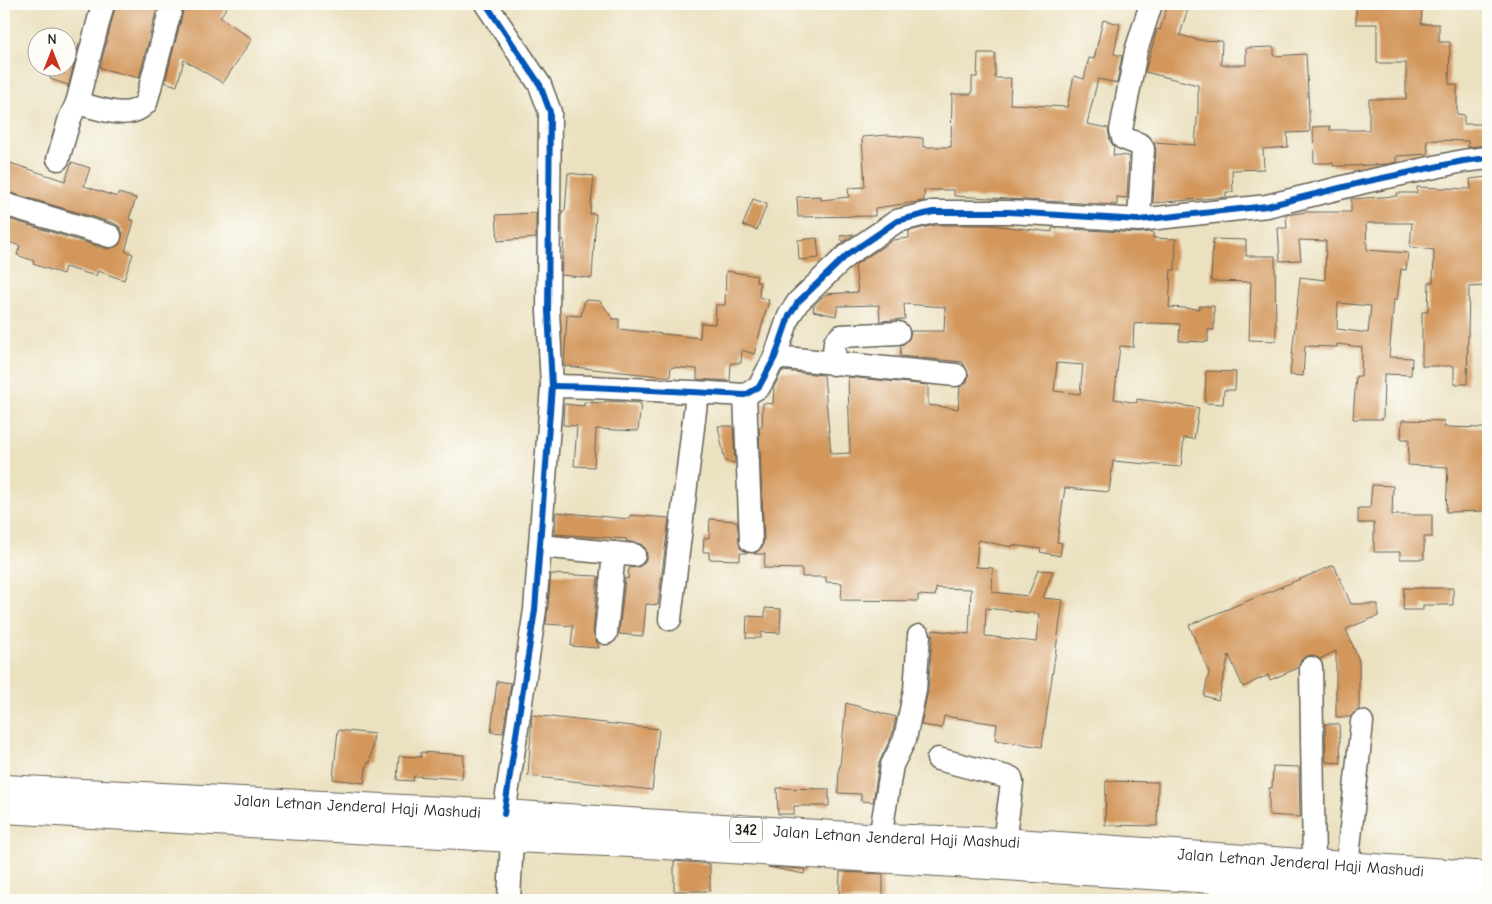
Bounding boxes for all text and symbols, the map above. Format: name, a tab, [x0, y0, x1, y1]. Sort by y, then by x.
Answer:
north arrow	[28, 28, 78, 78]
text: N	[47, 31, 57, 48]
street label: Jalan Letnan Jenderal Haji Mashudi	[234, 792, 481, 822]
road number: 342	[730, 818, 762, 842]
street label: Jalan Letnan Jenderal Haji Mashudi	[773, 822, 1021, 852]
street label: Jalan Letnan Jenderal Haji Mashudi	[1177, 845, 1425, 880]

